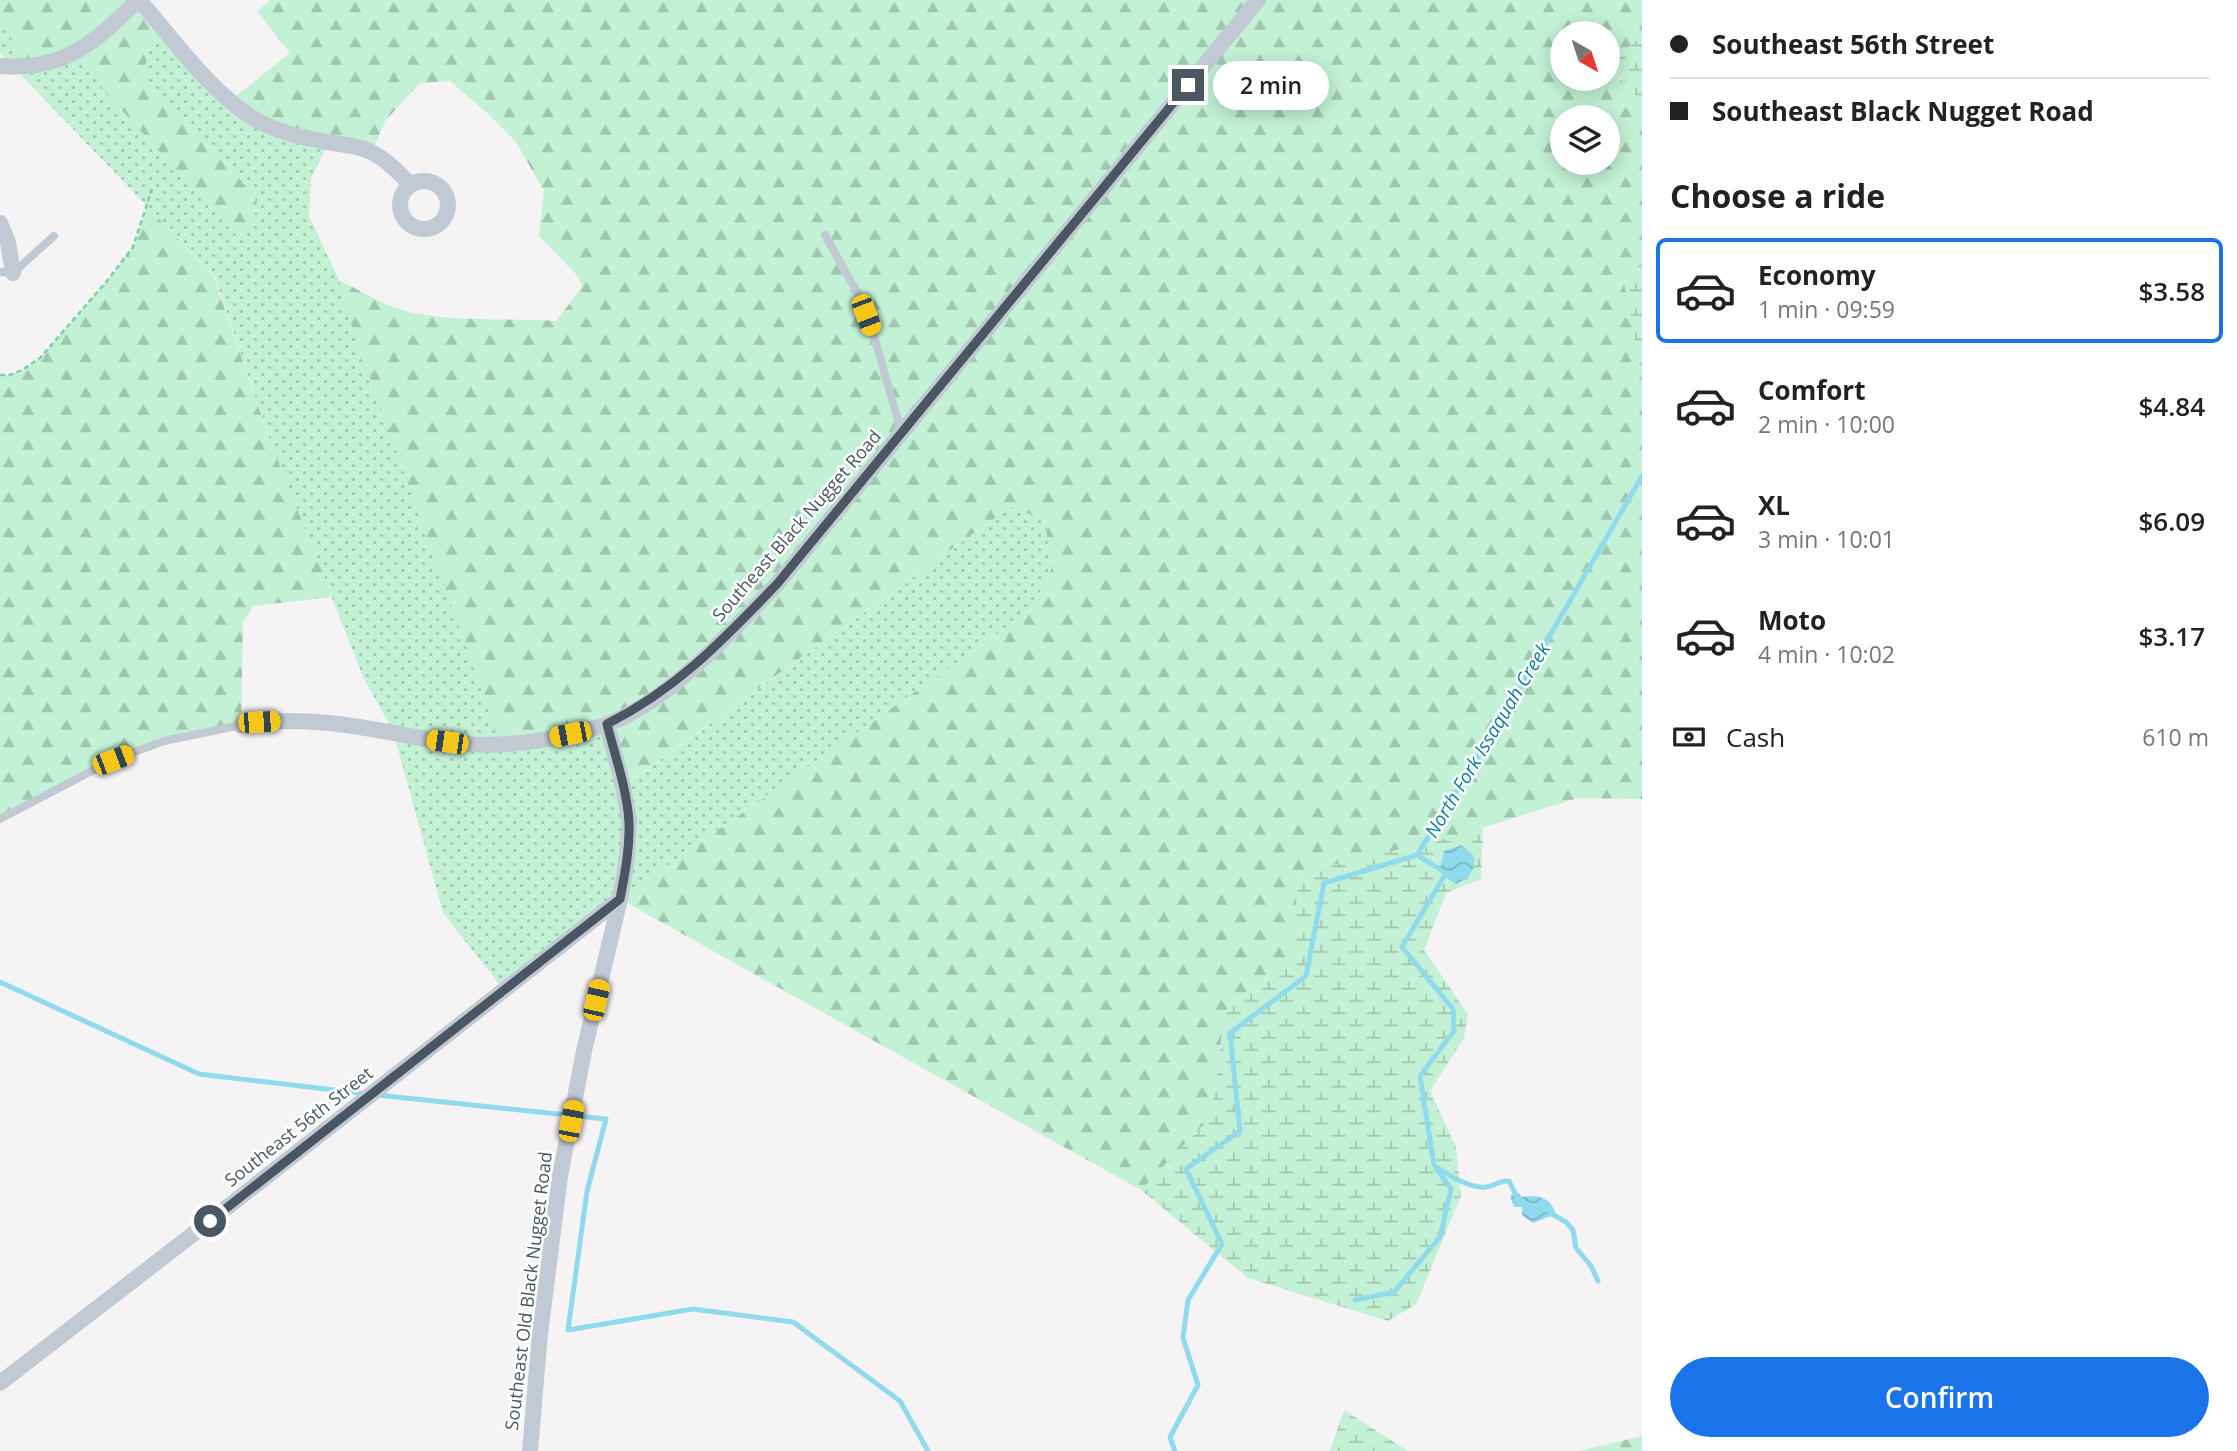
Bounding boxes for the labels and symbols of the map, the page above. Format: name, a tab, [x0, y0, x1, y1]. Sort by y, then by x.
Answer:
north arrow	[1550, 21, 1620, 91]
callout: 2 min	[1212, 60, 1328, 110]
route end	[1172, 69, 1204, 101]
car	[849, 292, 884, 338]
street label: Southeast Black Nugget Road	[706, 425, 886, 626]
water label: North Fork Issaquah Creek	[1418, 637, 1556, 842]
car	[238, 710, 281, 734]
car	[548, 720, 593, 748]
car	[425, 729, 470, 755]
car	[90, 743, 137, 777]
car	[582, 977, 611, 1023]
street label: Southeast 56th Street	[219, 1061, 377, 1192]
car	[557, 1098, 586, 1144]
street label: Southeast Old Black Nugget Road	[499, 1150, 557, 1432]
route start	[194, 1205, 226, 1237]

